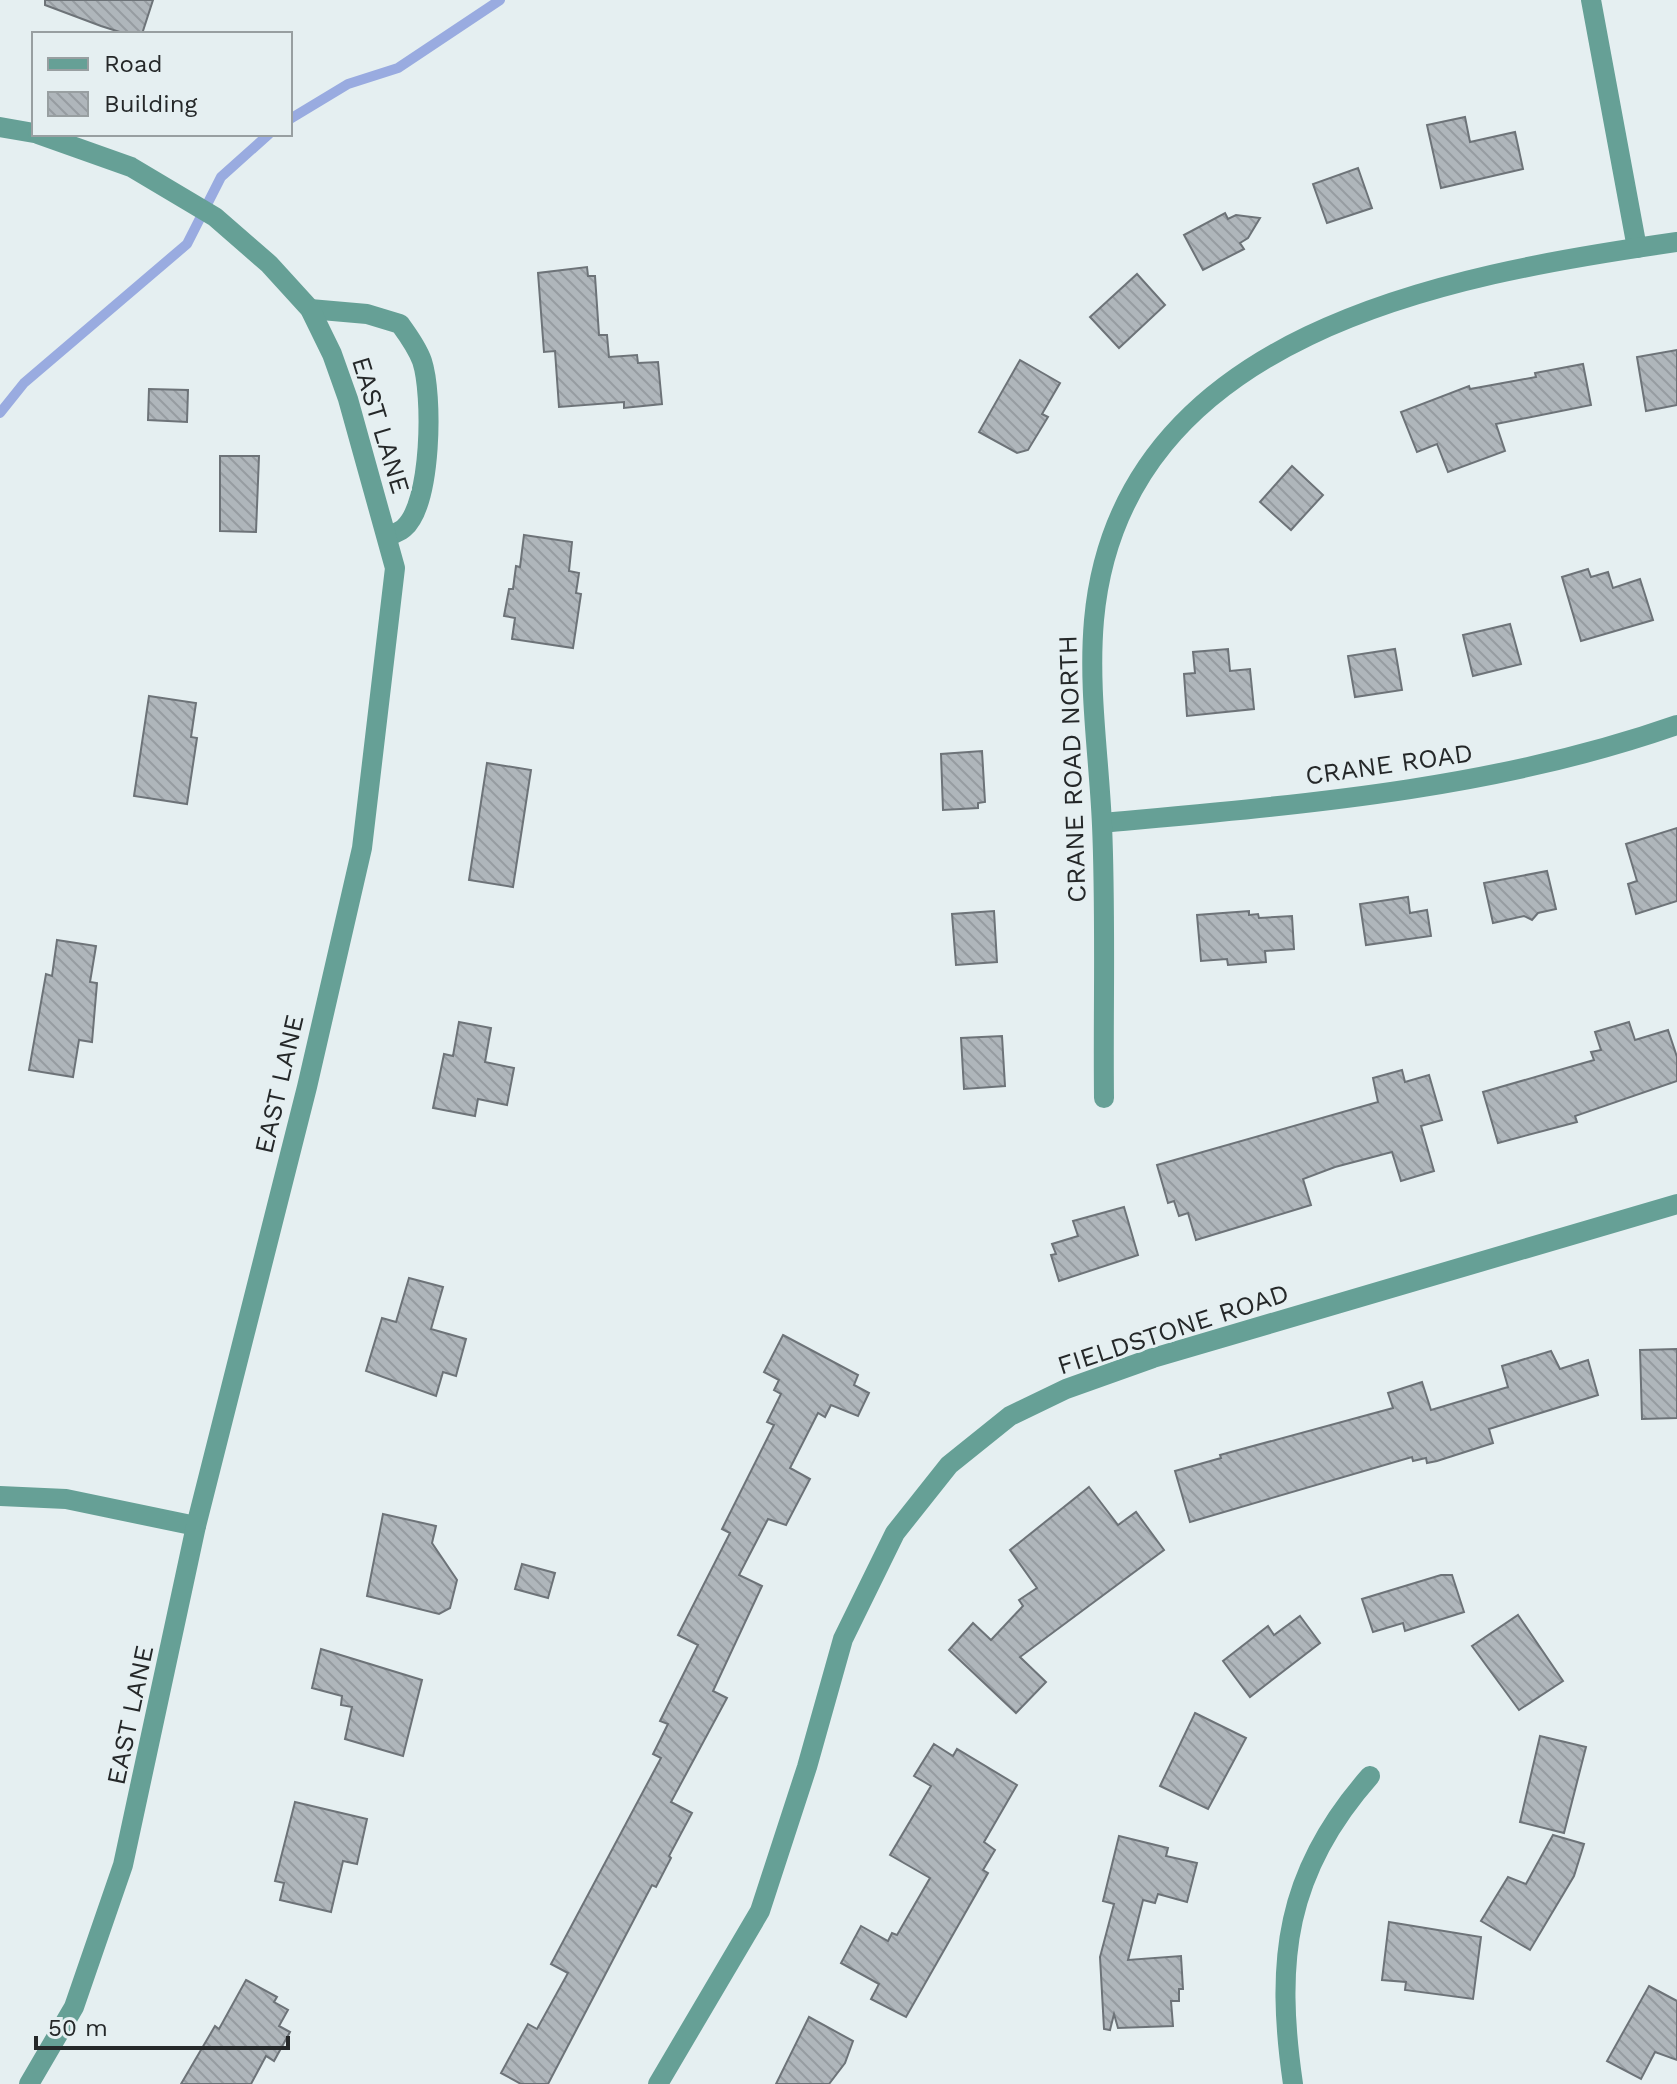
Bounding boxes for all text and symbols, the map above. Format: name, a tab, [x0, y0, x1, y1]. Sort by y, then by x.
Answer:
legend	[32, 32, 292, 136]
text: Road	[104, 50, 163, 78]
text: Building	[104, 90, 197, 118]
street label: EAST LANE	[346, 353, 416, 497]
street label: CRANE ROAD NORTH	[1052, 635, 1092, 903]
street label: CRANE ROAD	[1303, 737, 1475, 791]
street label: EAST LANE	[248, 1012, 310, 1156]
street label: FIELDSTONE ROAD	[1054, 1277, 1292, 1381]
street label: EAST LANE	[101, 1643, 159, 1787]
scale bar	[36, 2000, 288, 2050]
text: 50 m	[48, 2014, 108, 2042]

